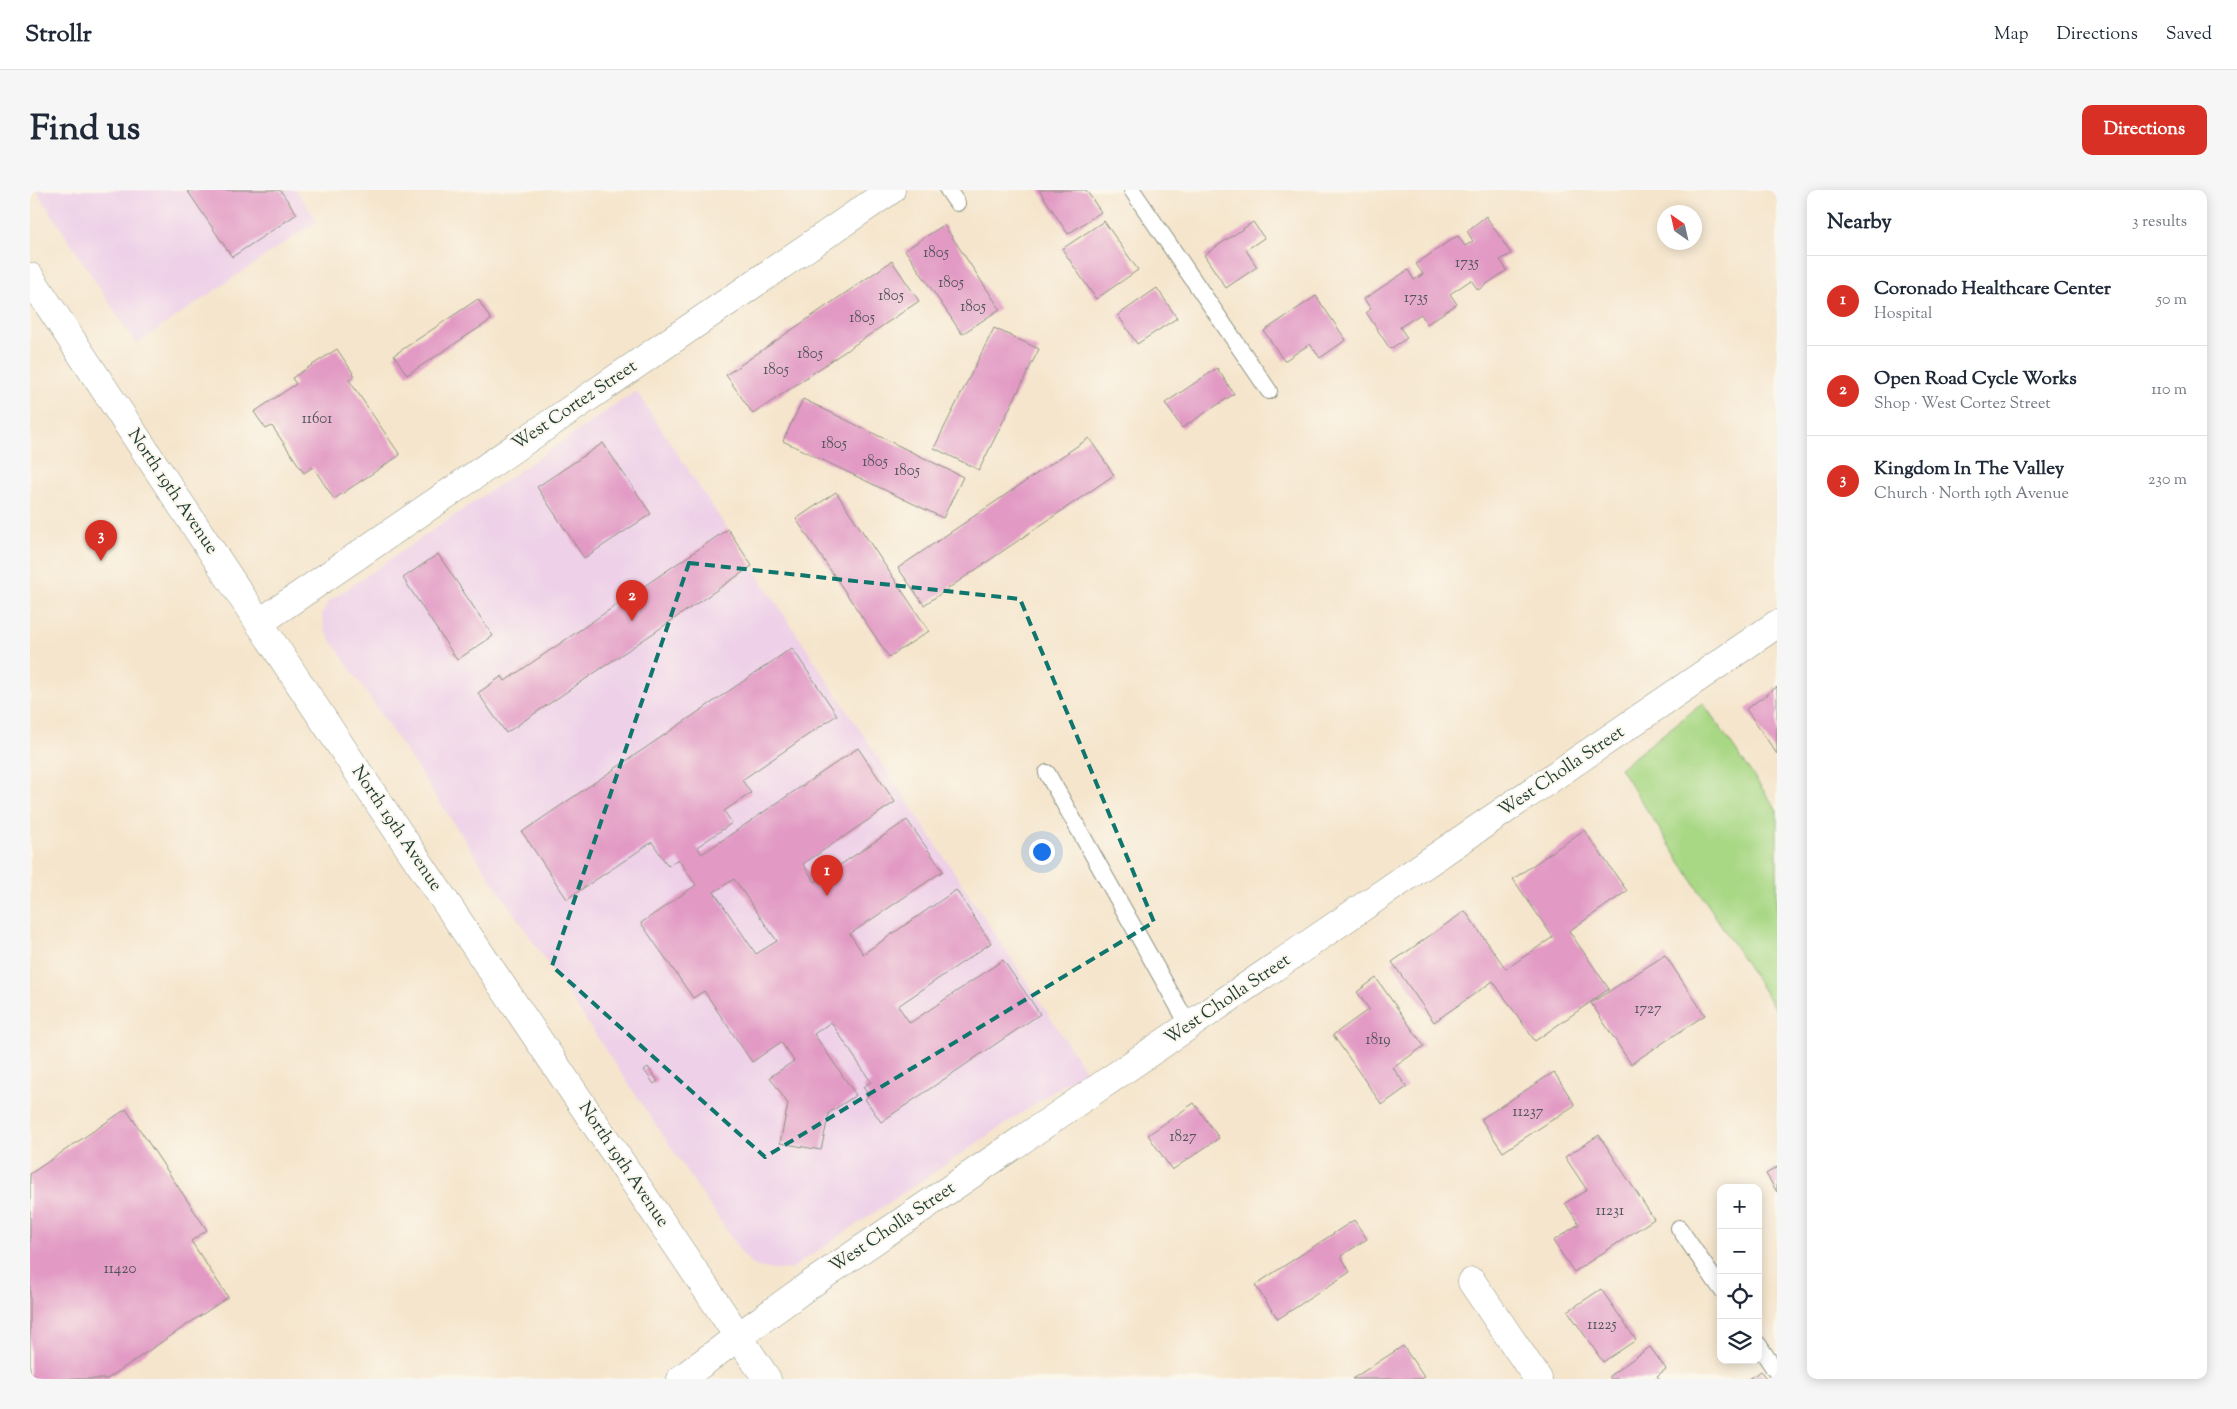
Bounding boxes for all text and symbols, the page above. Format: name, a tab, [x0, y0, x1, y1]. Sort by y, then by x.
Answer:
text: Strollr	[25, 18, 92, 52]
text: Map	[1994, 22, 2029, 48]
text: Directions	[2057, 22, 2138, 48]
text: Saved	[2166, 22, 2212, 48]
text: Find us	[30, 105, 140, 156]
button: Directions	[2082, 105, 2207, 155]
north arrow	[1657, 205, 1702, 250]
text: Nearby	[1827, 208, 1892, 238]
text: 3 results	[2132, 211, 2187, 234]
house number: 1805	[923, 243, 949, 264]
house number: 1735	[1455, 253, 1479, 274]
house number: 1805	[938, 273, 964, 294]
text: Coronado Healthcare Center	[1874, 276, 2111, 303]
house number: 1805	[878, 286, 904, 307]
house number: 1735	[1404, 288, 1428, 309]
text: 1	[1840, 289, 1846, 312]
text: 50 m	[2156, 289, 2187, 312]
house number: 1805	[960, 297, 986, 318]
text: Hospital	[1874, 303, 1932, 326]
house number: 1805	[849, 308, 875, 329]
house number: 1805	[797, 344, 823, 365]
street label: West Cortez Street	[507, 354, 643, 458]
house number: 1805	[763, 360, 789, 381]
text: Open Road Cycle Works	[1874, 366, 2077, 393]
text: 2	[1839, 379, 1847, 402]
text: 110 m	[2151, 379, 2187, 402]
text: Shop · West Cortez Street	[1874, 393, 2051, 416]
house number: 11601	[302, 409, 332, 430]
street label: North 19th Avenue	[120, 424, 224, 560]
house number: 1805	[821, 434, 847, 455]
house number: 1805	[862, 452, 888, 473]
text: Kingdom In The Valley	[1874, 456, 2064, 483]
house number: 1805	[894, 461, 920, 482]
text: 3	[1840, 469, 1846, 492]
text: 230 m	[2148, 469, 2187, 492]
text: Church · North 19th Avenue	[1874, 483, 2069, 506]
pin: 3	[85, 520, 117, 561]
pin: 2	[616, 580, 648, 621]
street label: West Cholla Street	[1494, 720, 1630, 824]
street label: North 19th Avenue	[344, 761, 448, 897]
your location	[1029, 839, 1055, 865]
pin: 1	[811, 855, 843, 896]
street label: West Cholla Street	[1160, 948, 1296, 1052]
house number: 1727	[1634, 999, 1662, 1020]
house number: 1819	[1366, 1030, 1390, 1051]
street label: North 19th Avenue	[571, 1097, 675, 1233]
house number: 11237	[1513, 1102, 1544, 1123]
house number: 1827	[1170, 1127, 1197, 1148]
street label: West Cholla Street	[825, 1176, 961, 1280]
map controls	[1717, 1184, 1762, 1364]
button: +	[1717, 1184, 1762, 1229]
house number: 11231	[1596, 1201, 1624, 1222]
button: −	[1717, 1229, 1762, 1274]
house number: 11420	[104, 1259, 136, 1280]
button: locate	[1717, 1274, 1762, 1319]
house number: 11225	[1587, 1315, 1617, 1336]
button: layers	[1717, 1319, 1762, 1364]

